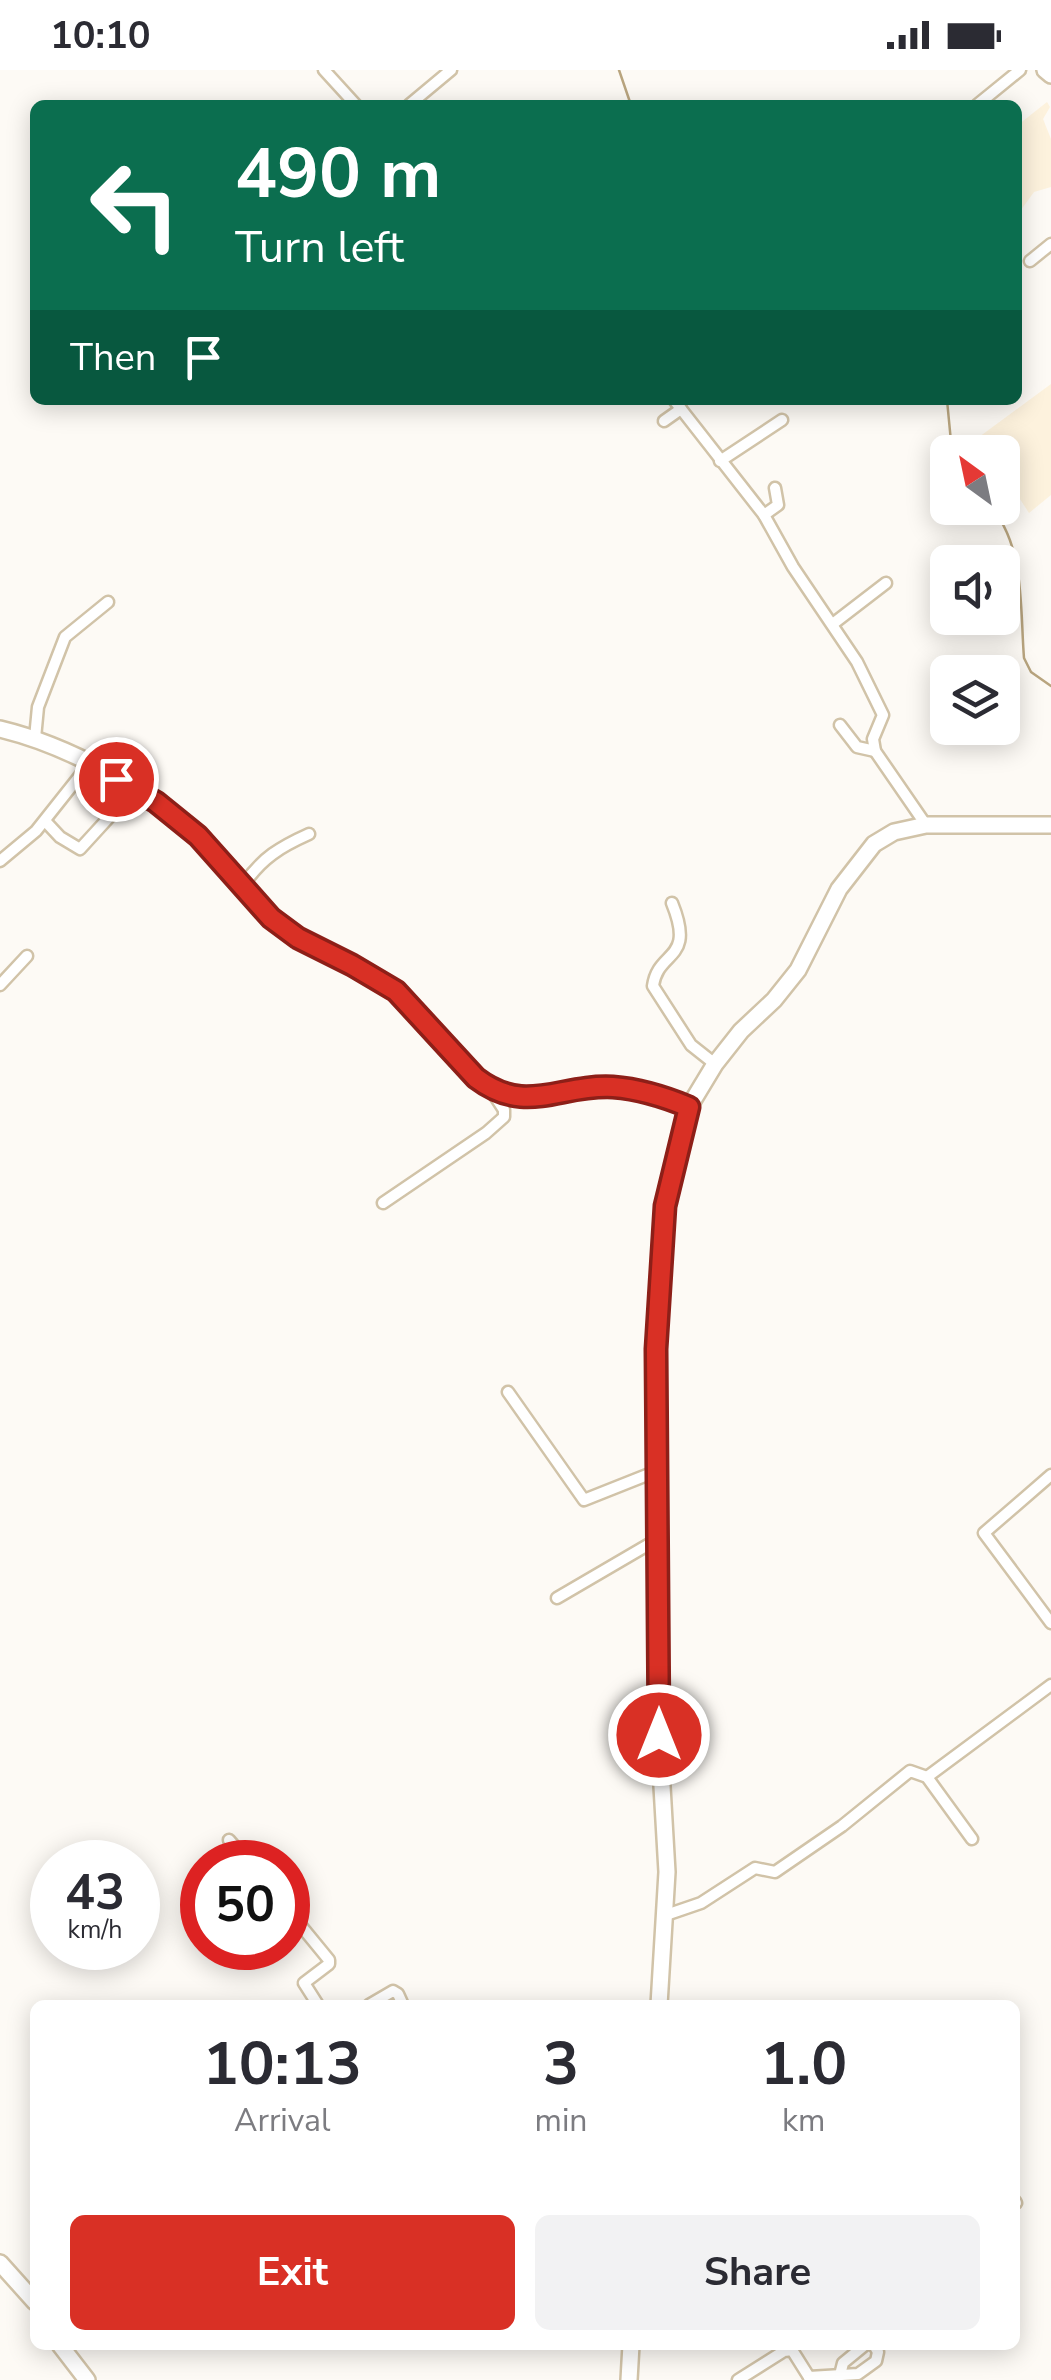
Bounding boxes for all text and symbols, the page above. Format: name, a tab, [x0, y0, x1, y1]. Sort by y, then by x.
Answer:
text: 10:10	[50, 10, 151, 61]
text: 490 m	[235, 126, 441, 222]
icon: left	[70, 140, 200, 270]
text: Turn left	[235, 217, 404, 278]
icon: arrive	[176, 330, 231, 385]
text: Then	[70, 332, 156, 383]
north arrow	[930, 435, 1020, 525]
map controls	[930, 435, 1020, 745]
button: sound	[930, 545, 1020, 635]
button: layers	[930, 655, 1020, 745]
pin	[74, 737, 159, 822]
icon: arrive	[89, 752, 144, 807]
position arrow	[607, 1683, 711, 1787]
speed limit sign: 50	[180, 1840, 310, 1970]
text: 43	[65, 1858, 125, 1927]
text: km/h	[67, 1913, 123, 1947]
text: 10:13	[203, 2023, 362, 2105]
text: 3	[543, 2023, 579, 2105]
text: 1.0	[760, 2023, 847, 2105]
text: Arrival	[234, 2099, 330, 2142]
text: min	[534, 2099, 587, 2142]
text: km	[782, 2099, 825, 2142]
button: Exit	[70, 2215, 515, 2330]
button: Share	[535, 2215, 980, 2330]

